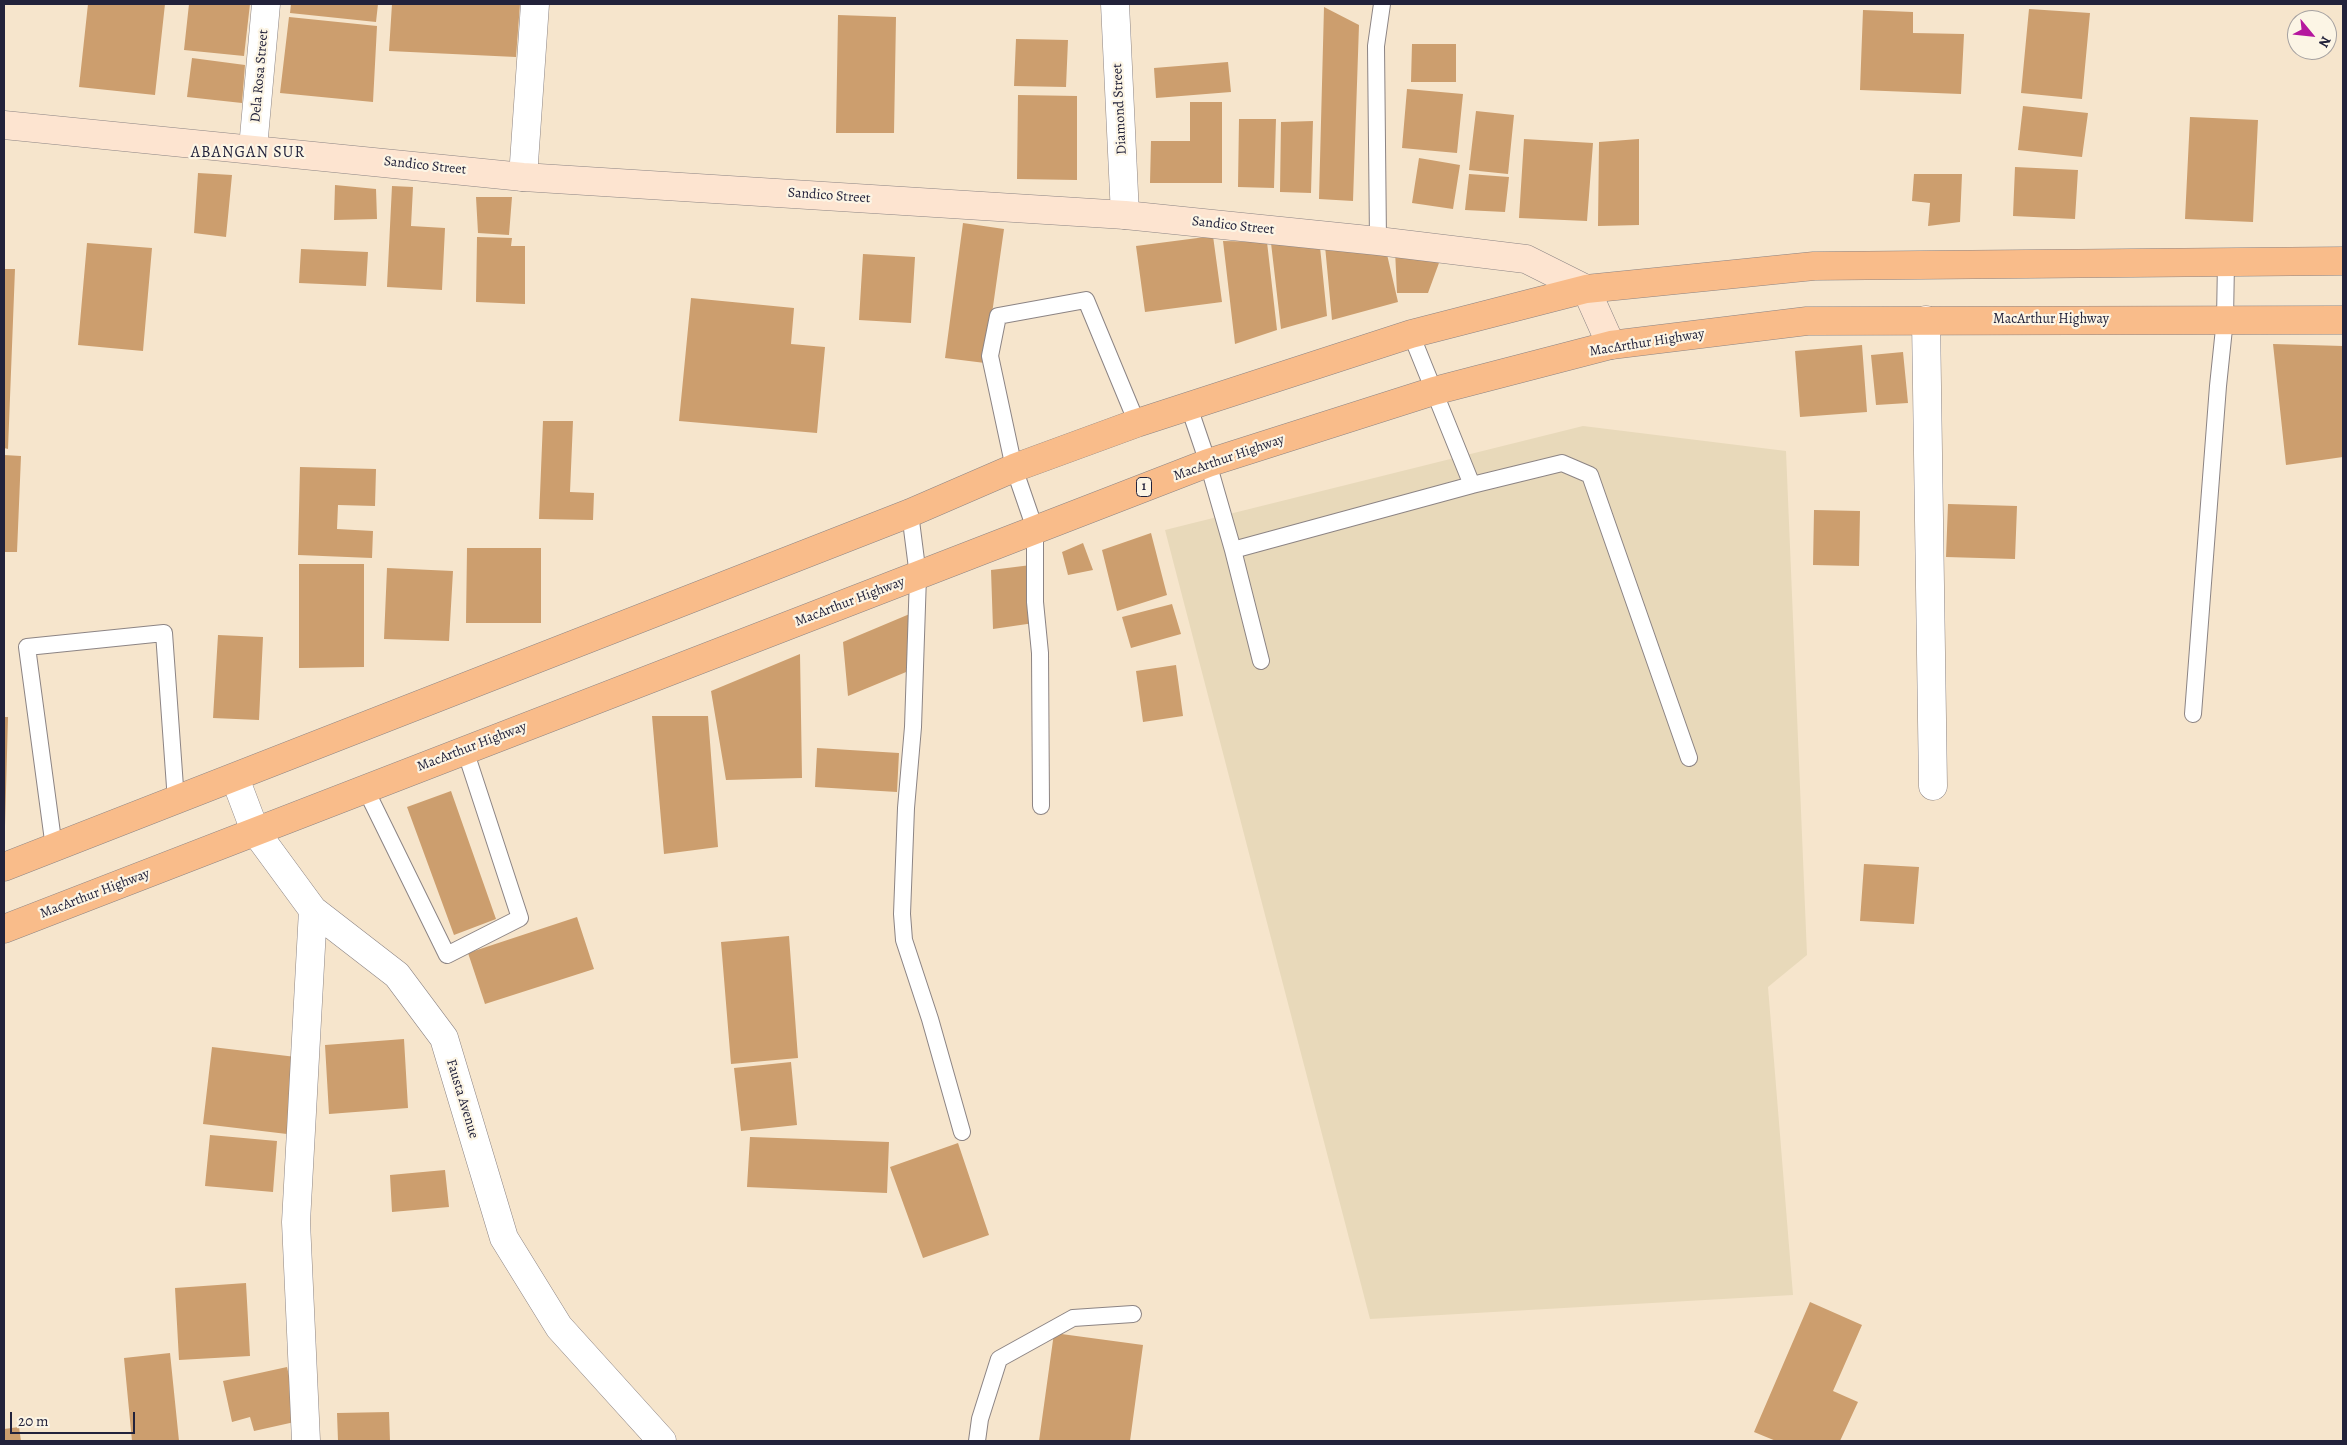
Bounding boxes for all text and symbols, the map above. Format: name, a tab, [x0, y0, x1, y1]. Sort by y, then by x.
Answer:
north arrow	[2287, 10, 2337, 60]
street label: Dela Rosa Street	[248, 29, 272, 123]
text: N	[2314, 33, 2336, 51]
street label: Diamond Street	[1109, 63, 1131, 155]
district label: ABANGAN SUR	[189, 143, 307, 163]
street label: Sandico Street	[383, 153, 467, 179]
street label: Sandico Street	[787, 185, 871, 207]
street label: Sandico Street	[1191, 213, 1275, 239]
street label: MacArthur Highway	[1993, 312, 2109, 328]
street label: MacArthur Highway	[1588, 326, 1706, 360]
street label: MacArthur Highway	[1171, 431, 1287, 485]
road number: 1	[1136, 478, 1152, 497]
street label: MacArthur Highway	[793, 573, 907, 631]
street label: MacArthur Highway	[415, 718, 529, 776]
street label: MacArthur Highway	[38, 865, 152, 923]
street label: Fausta Avenue	[442, 1057, 482, 1141]
scale bar	[12, 1402, 138, 1434]
text: 20 m	[18, 1411, 49, 1431]

